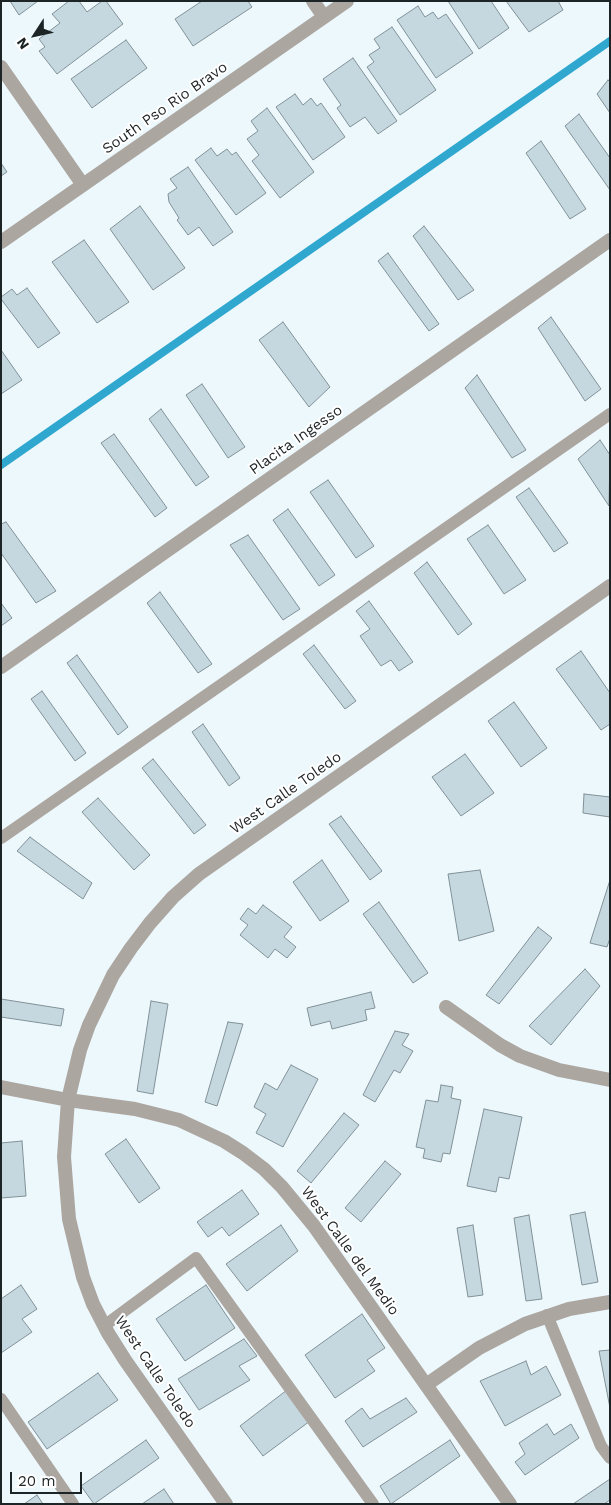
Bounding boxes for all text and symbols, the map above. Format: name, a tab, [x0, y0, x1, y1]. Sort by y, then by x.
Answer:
north arrow	[10, 10, 60, 60]
text: N	[13, 35, 32, 52]
street label: South Pso Rio Bravo	[99, 58, 231, 158]
street label: Placita Ingesso	[246, 401, 346, 479]
street label: West Calle Toledo	[227, 748, 345, 838]
street label: West Calle del Medio	[297, 1183, 403, 1319]
street label: West Calle Toledo	[111, 1312, 199, 1432]
scale bar	[12, 1462, 85, 1494]
text: 20 m	[18, 1472, 56, 1490]

